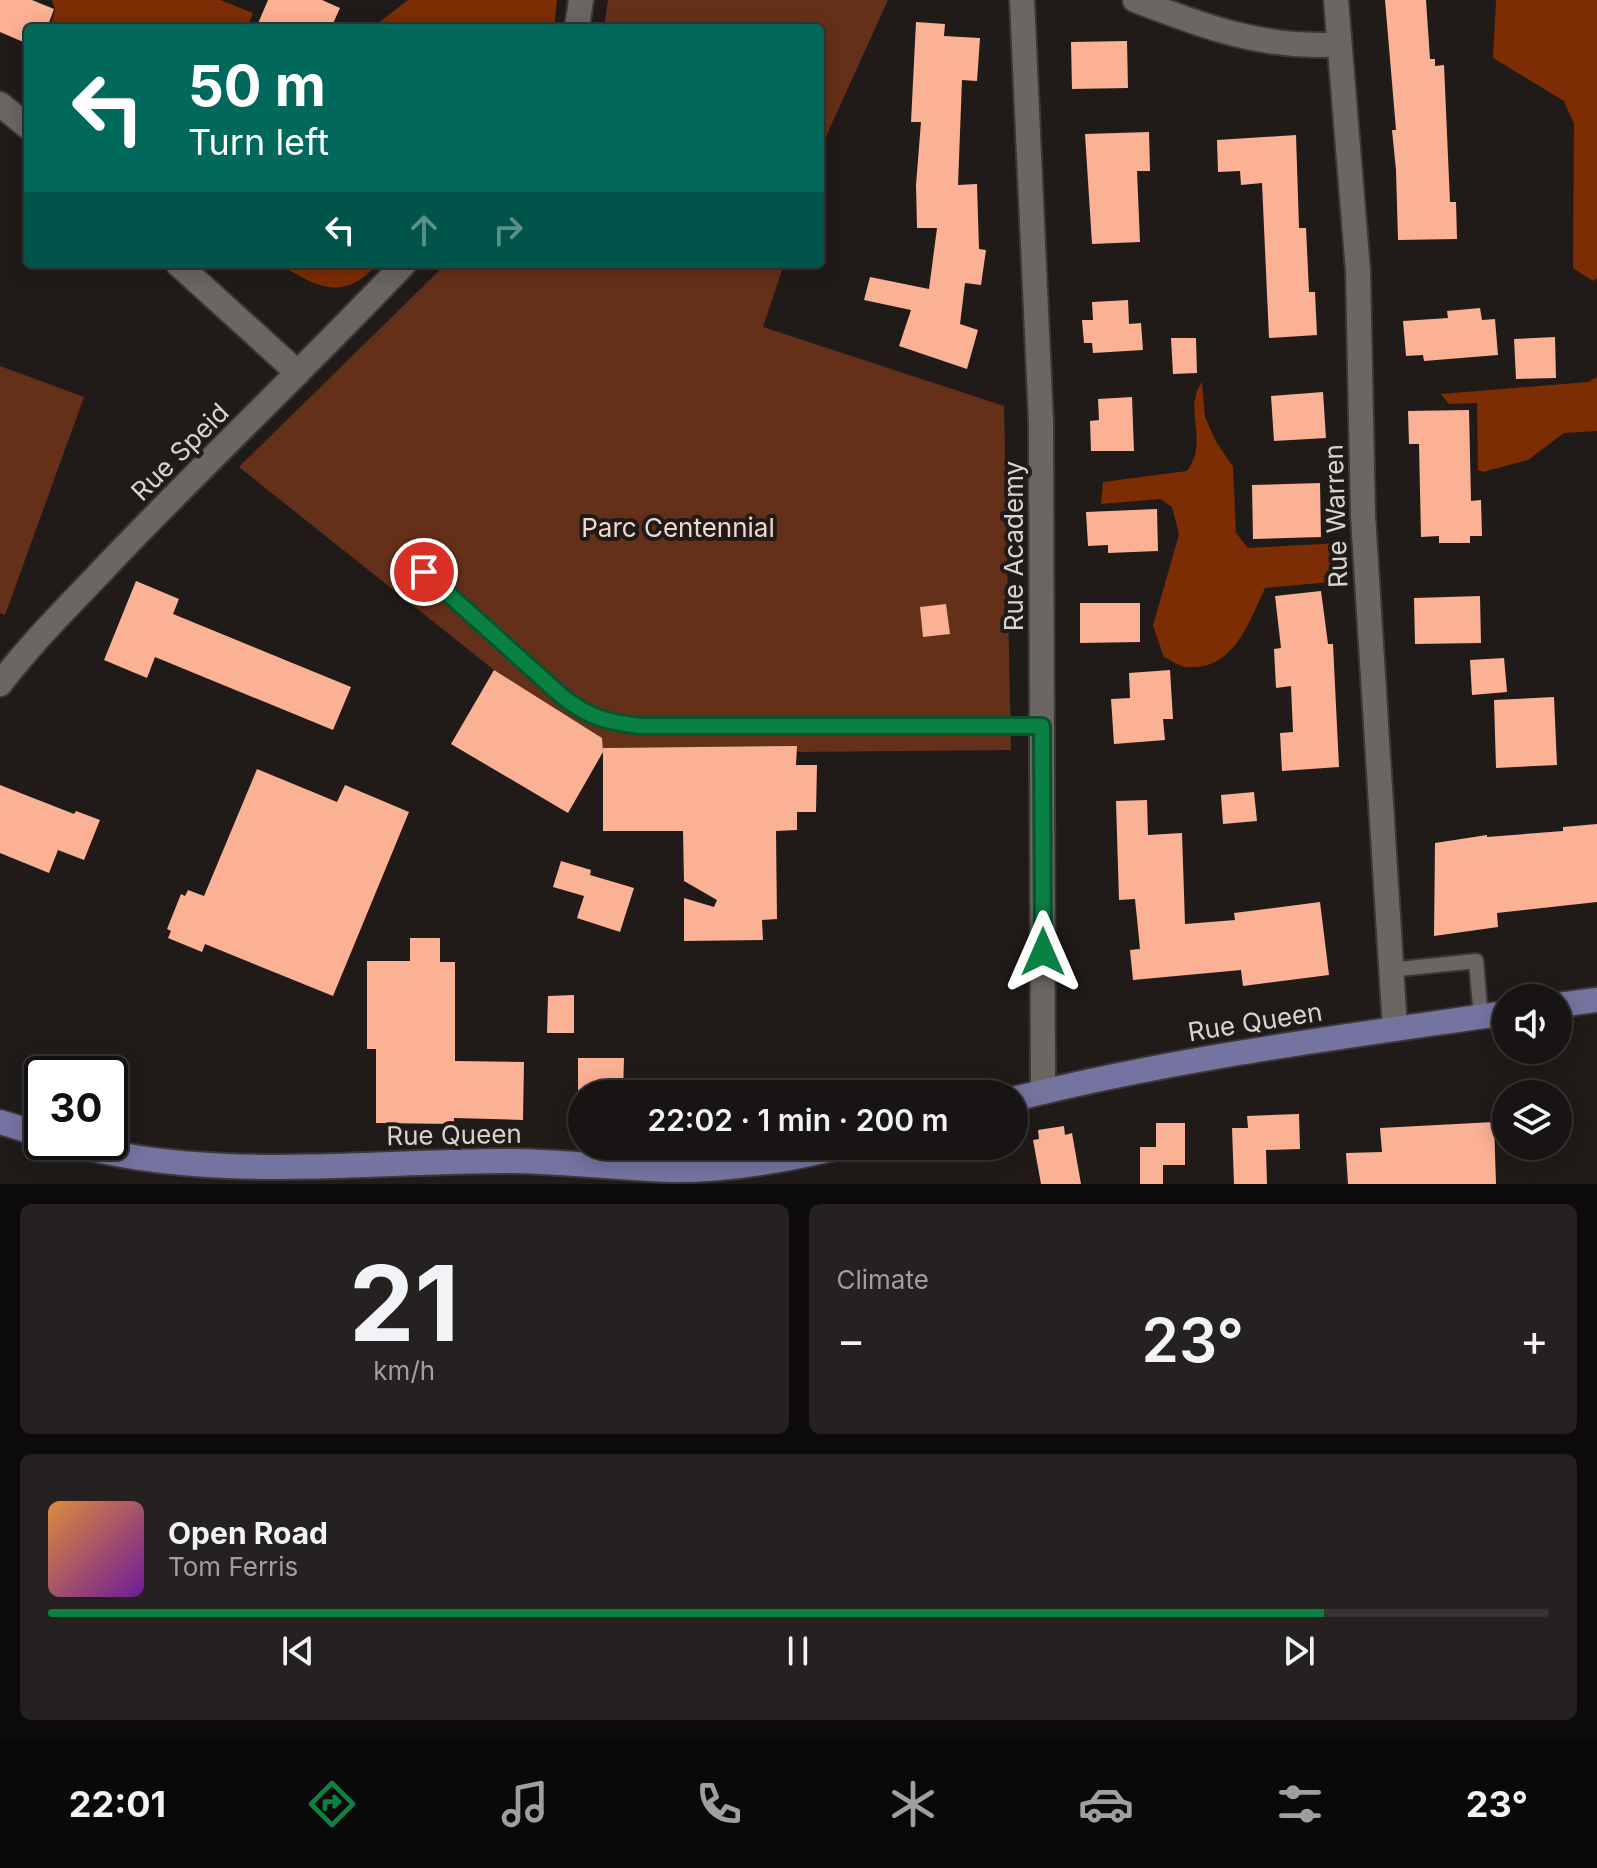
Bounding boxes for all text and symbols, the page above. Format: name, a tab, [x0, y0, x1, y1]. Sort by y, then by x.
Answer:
text: 50 m	[188, 52, 326, 120]
icon: left	[56, 56, 160, 160]
text: Turn left	[188, 120, 329, 164]
icon: left	[318, 208, 362, 252]
icon: ahead	[402, 208, 446, 252]
icon: right	[486, 208, 530, 252]
street label: Rue Speid	[125, 397, 235, 507]
street label: Rue Warren	[1318, 444, 1353, 588]
street label: Rue Academy	[998, 461, 1029, 631]
park label: Parc Centennial	[581, 512, 775, 543]
pin	[390, 538, 458, 606]
icon: arrive	[402, 550, 446, 594]
position arrow	[1001, 910, 1085, 994]
map controls	[1492, 984, 1572, 1160]
button: sound	[1492, 984, 1572, 1064]
street label: Rue Queen	[1186, 996, 1324, 1047]
speed limit sign: 30	[24, 1056, 128, 1160]
button: layers	[1492, 1080, 1572, 1160]
text: 22:02 · 1 min · 200 m	[647, 1102, 949, 1138]
street label: Rue Queen	[386, 1118, 522, 1151]
text: 21	[349, 1240, 459, 1366]
text: Climate	[837, 1264, 929, 1295]
text: 23°	[1142, 1304, 1244, 1376]
text: −	[837, 1313, 866, 1367]
text: +	[1520, 1313, 1549, 1367]
text: km/h	[373, 1355, 435, 1386]
text: Open Road	[168, 1515, 328, 1551]
text: Tom Ferris	[168, 1551, 298, 1582]
icon: previous	[276, 1629, 320, 1673]
icon: pause	[776, 1629, 820, 1673]
icon: next	[1277, 1629, 1321, 1673]
icon: directions	[304, 1776, 360, 1832]
icon: music	[497, 1776, 553, 1832]
icon: phone	[691, 1776, 747, 1832]
icon: climate	[885, 1776, 941, 1832]
icon: car	[1078, 1776, 1134, 1832]
icon: filters	[1272, 1776, 1328, 1832]
text: 22:01	[69, 1782, 166, 1826]
text: 23°	[1466, 1782, 1528, 1826]

